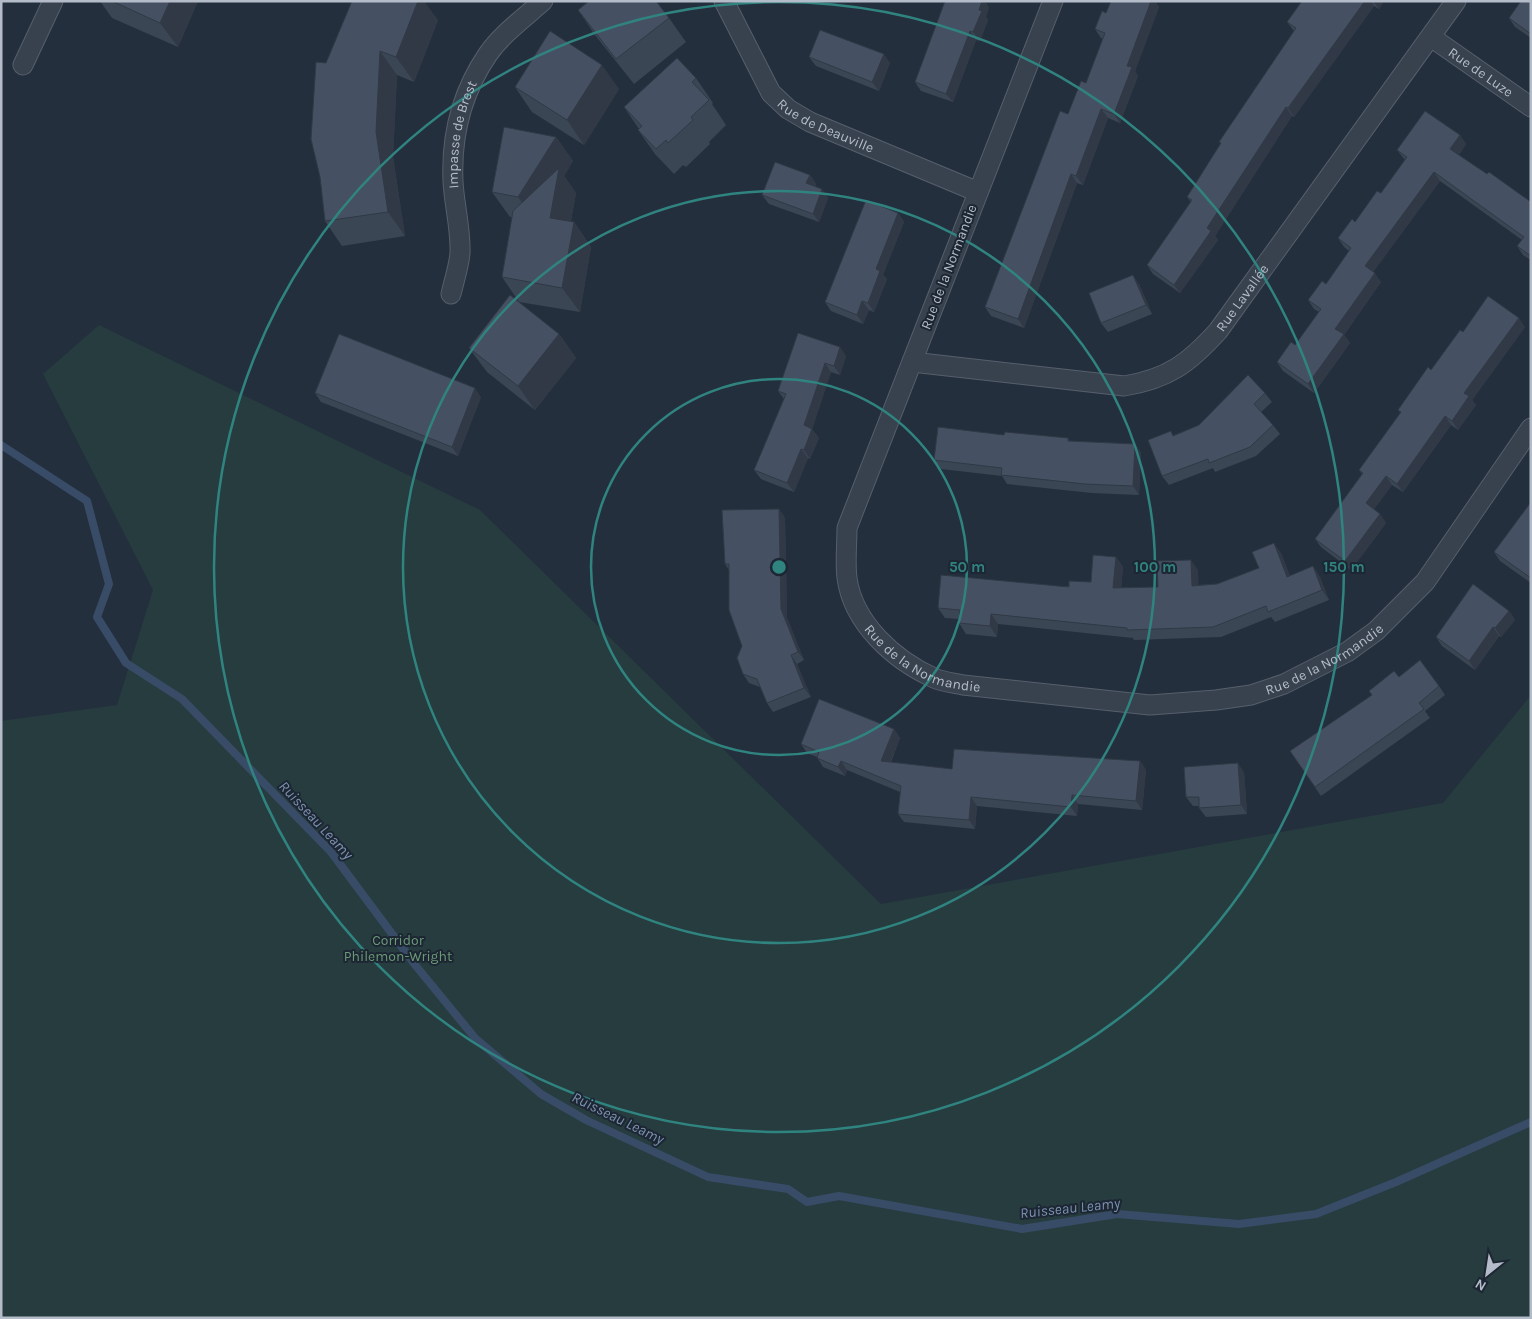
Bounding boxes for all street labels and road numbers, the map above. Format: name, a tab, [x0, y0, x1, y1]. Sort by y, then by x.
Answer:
street label: Rue de Luze	[1445, 43, 1517, 101]
street label: Impasse de Brest	[444, 77, 480, 189]
street label: Rue de Deauville	[774, 95, 876, 156]
street label: Rue de la Normandie	[917, 202, 981, 332]
street label: Rue Lavallée	[1212, 261, 1272, 335]
street label: Rue de la Normandie	[1263, 620, 1387, 698]
street label: Rue de la Normandie	[861, 621, 981, 695]

